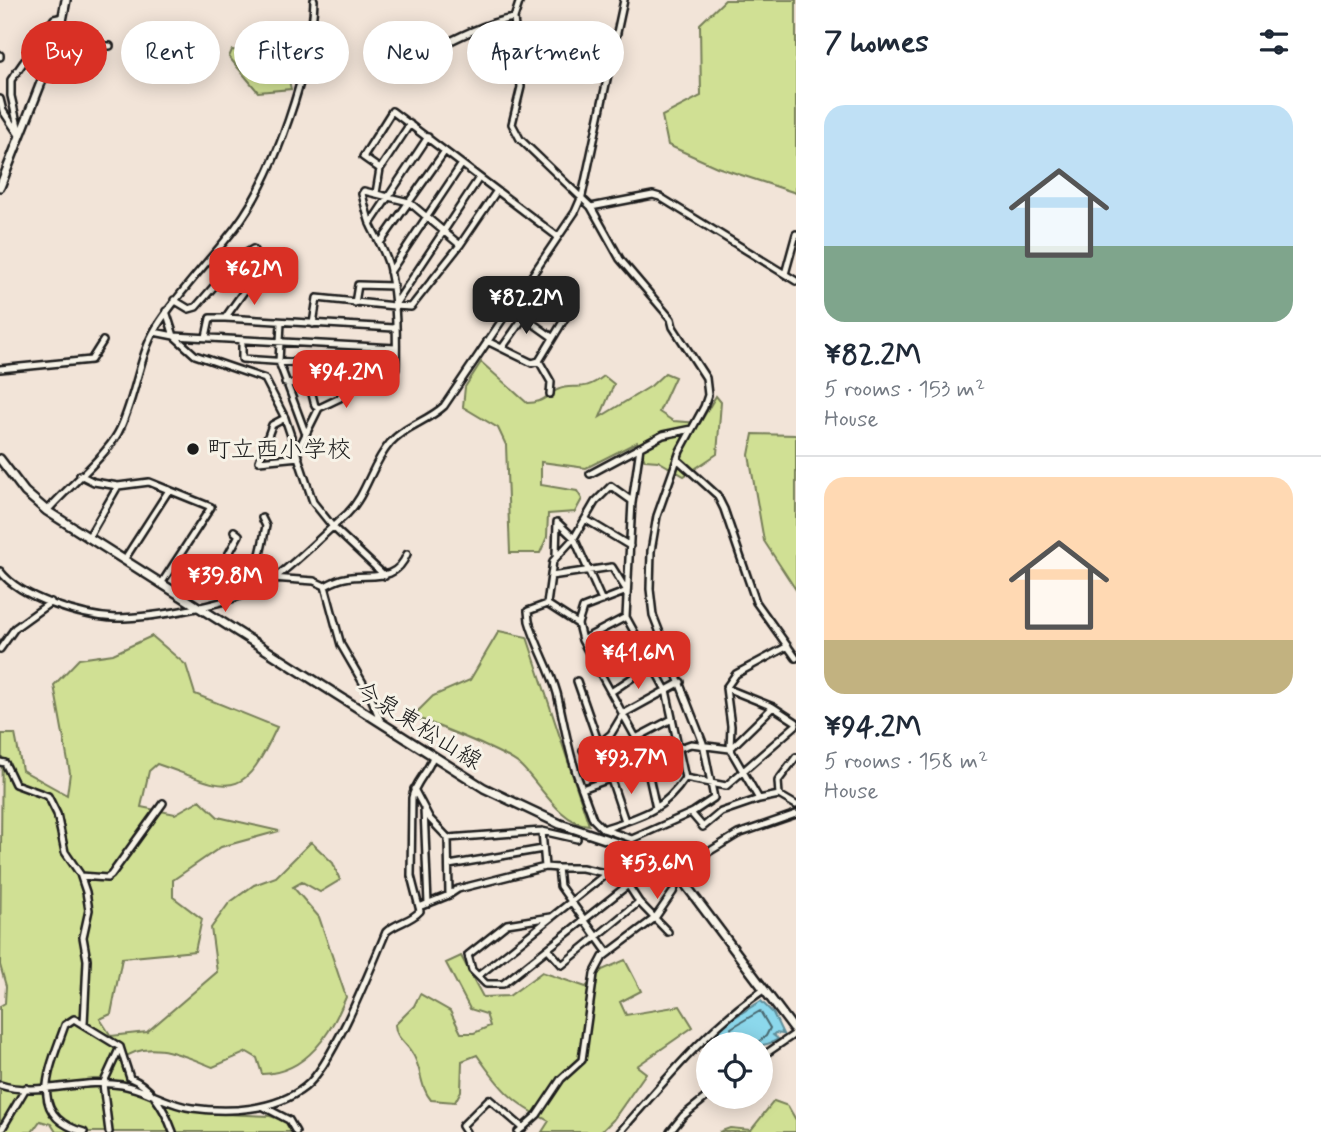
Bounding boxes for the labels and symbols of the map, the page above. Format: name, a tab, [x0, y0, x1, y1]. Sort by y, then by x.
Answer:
pin: ¥62M	[213, 247, 295, 307]
pin: ¥82.2M	[469, 276, 583, 336]
pin: ¥94.2M	[289, 350, 403, 410]
place label: 町立西小学校	[207, 435, 351, 466]
marker: 町立西小学校	[185, 441, 201, 457]
pin: ¥39.8M	[168, 554, 282, 614]
pin: ¥41.6M	[581, 632, 695, 691]
street label: 今泉東松山線	[349, 675, 487, 778]
pin: ¥93.7M	[574, 736, 688, 796]
pin: ¥53.6M	[600, 842, 714, 901]

